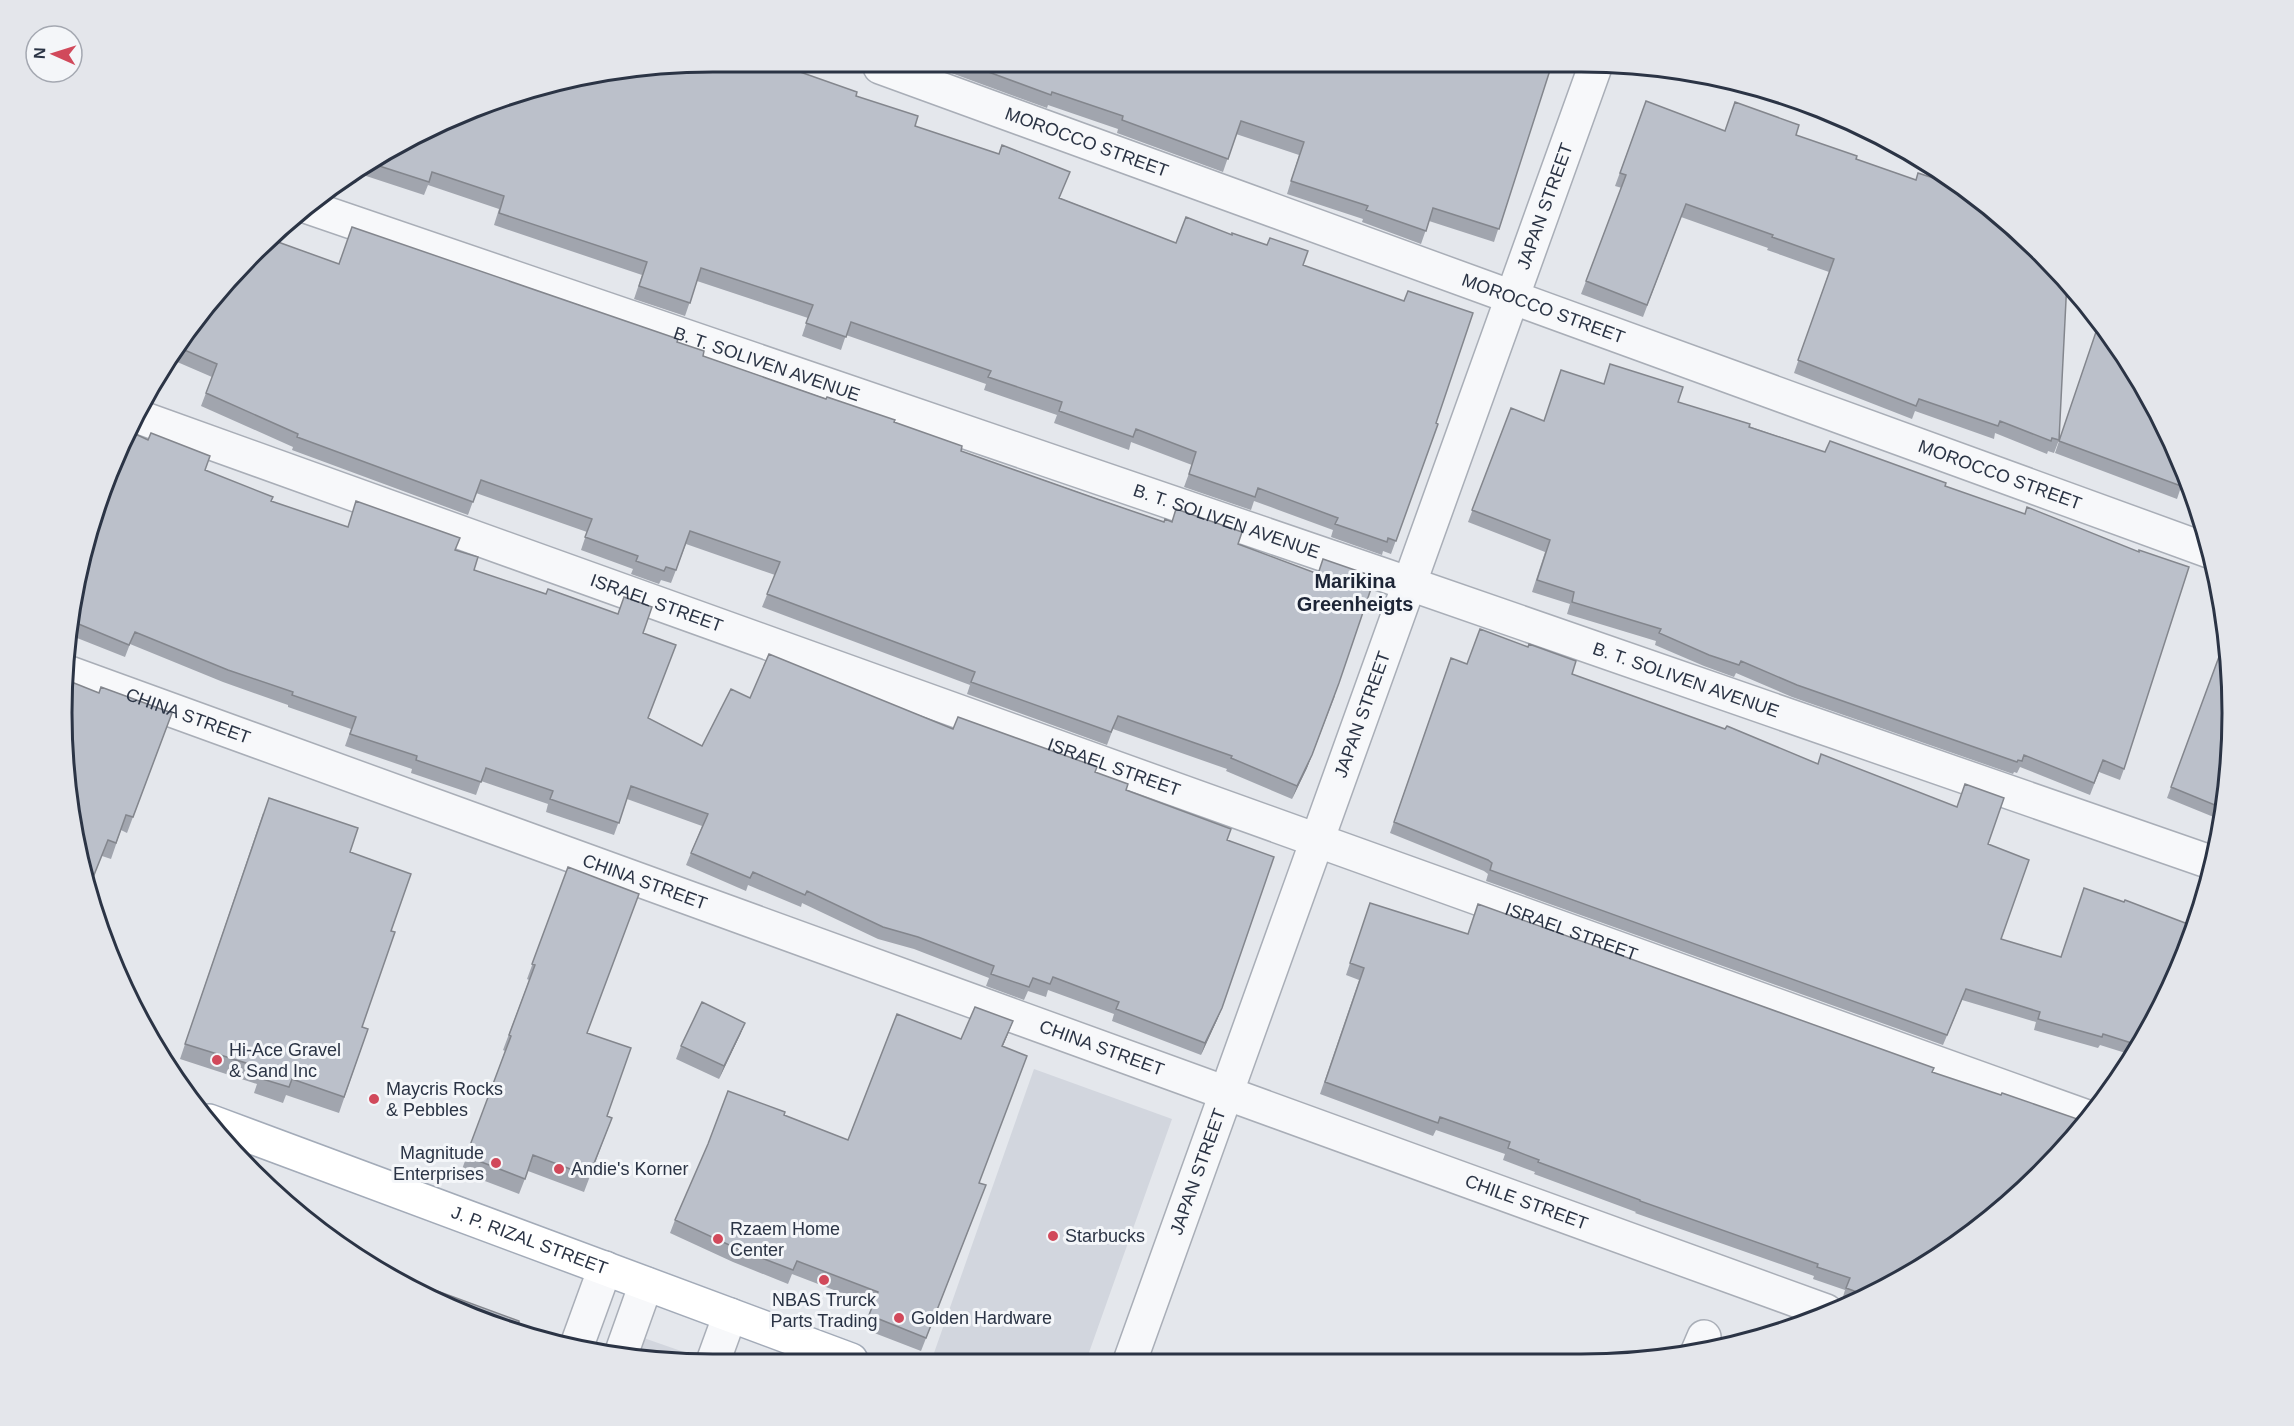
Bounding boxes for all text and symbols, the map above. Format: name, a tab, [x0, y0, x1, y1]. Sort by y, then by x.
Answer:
north arrow	[24, 24, 84, 84]
text: N	[31, 47, 48, 59]
street label: MOROCCO STREET	[1002, 103, 1171, 181]
street label: JAPAN STREET	[1513, 140, 1577, 272]
street label: MOROCCO STREET	[1459, 270, 1628, 347]
street label: B. T. SOLIVEN AVENUE	[671, 323, 862, 405]
street label: MOROCCO STREET	[1916, 436, 2084, 514]
street label: B. T. SOLIVEN AVENUE	[1131, 480, 1322, 562]
street label: ISRAEL STREET	[588, 570, 726, 636]
district label: Marikina Greenheigts	[1297, 570, 1413, 615]
street label: B. T. SOLIVEN AVENUE	[1590, 638, 1782, 721]
street label: JAPAN STREET	[1330, 649, 1394, 780]
street label: CHINA STREET	[123, 684, 253, 748]
street label: ISRAEL STREET	[1045, 734, 1183, 800]
street label: CHINA STREET	[580, 850, 710, 914]
street label: ISRAEL STREET	[1502, 899, 1640, 965]
street label: CHINA STREET	[1037, 1016, 1167, 1080]
place label: Hi-Ace Gravel & Sand Inc	[229, 1040, 341, 1081]
marker: Hi-Ace Gravel & Sand Inc	[210, 1053, 224, 1067]
place label: Maycris Rocks & Pebbles	[386, 1079, 503, 1120]
marker: Maycris Rocks & Pebbles	[367, 1092, 381, 1106]
street label: JAPAN STREET	[1166, 1106, 1230, 1238]
place label: Magnitude Enterprises	[393, 1143, 484, 1184]
marker: Magnitude Enterprises	[489, 1156, 503, 1170]
place label: Andie's Korner	[571, 1159, 689, 1179]
marker: Andie's Korner	[552, 1162, 566, 1176]
street label: CHILE STREET	[1462, 1171, 1591, 1234]
street label: J. P. RIZAL STREET	[449, 1202, 610, 1279]
place label: Rzaem Home Center	[730, 1219, 840, 1260]
place label: Starbucks	[1065, 1226, 1145, 1246]
marker: Starbucks	[1046, 1229, 1060, 1243]
marker: Rzaem Home Center	[711, 1232, 725, 1246]
marker: NBAS Trurck Parts Trading	[817, 1273, 831, 1287]
place label: NBAS Trurck Parts Trading	[770, 1290, 878, 1331]
place label: Golden Hardware	[911, 1308, 1052, 1328]
marker: Golden Hardware	[892, 1311, 906, 1325]

